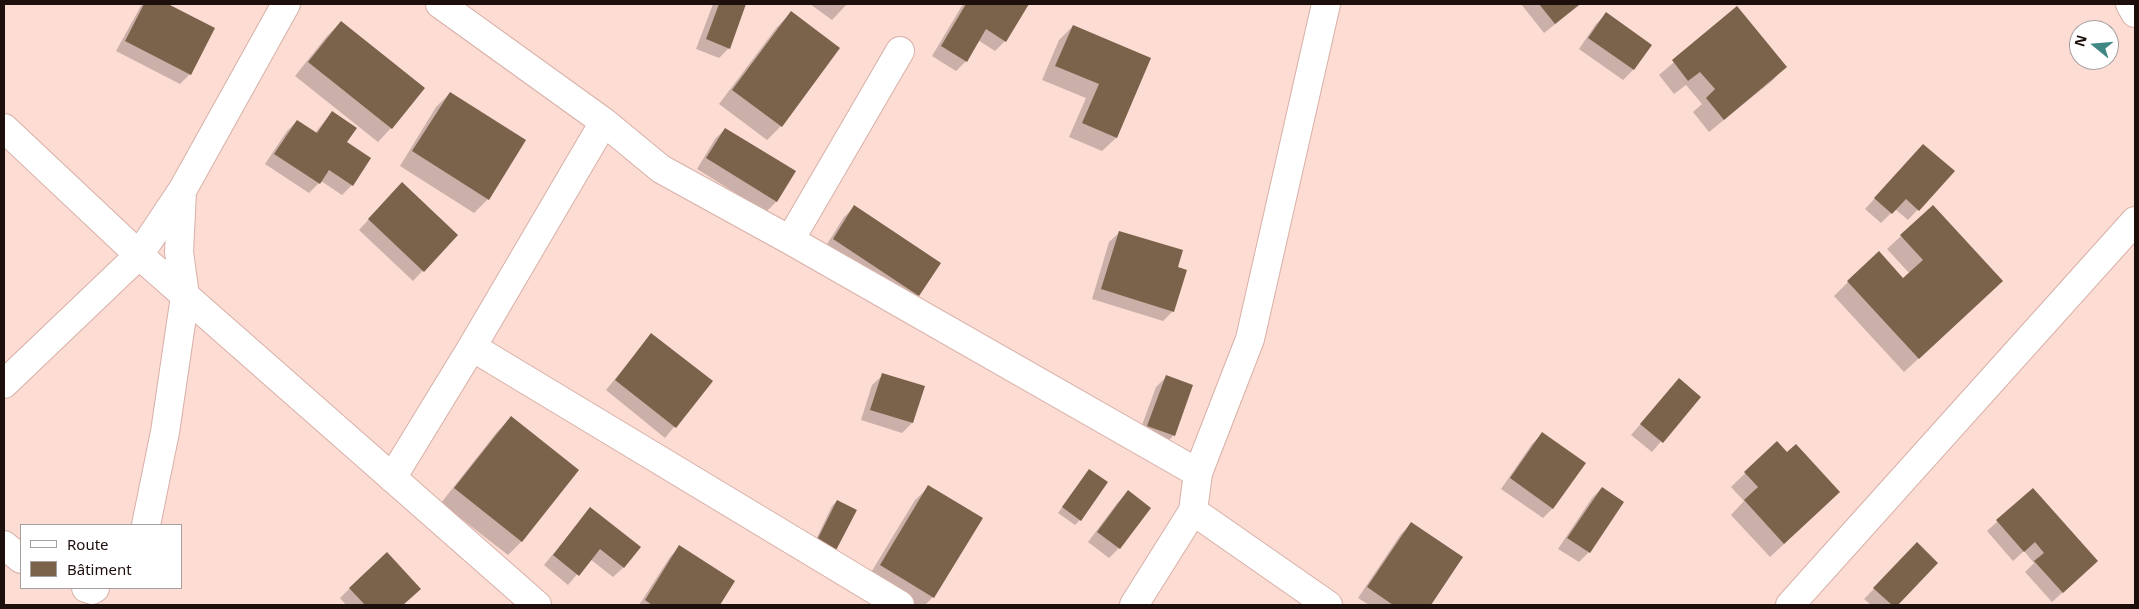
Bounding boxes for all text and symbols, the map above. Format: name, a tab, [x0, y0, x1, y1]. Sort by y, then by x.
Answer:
north arrow	[2069, 20, 2119, 70]
text: N	[2069, 33, 2091, 49]
legend	[20, 524, 182, 589]
text: Route	[67, 534, 109, 554]
text: Bâtiment	[67, 559, 132, 579]

